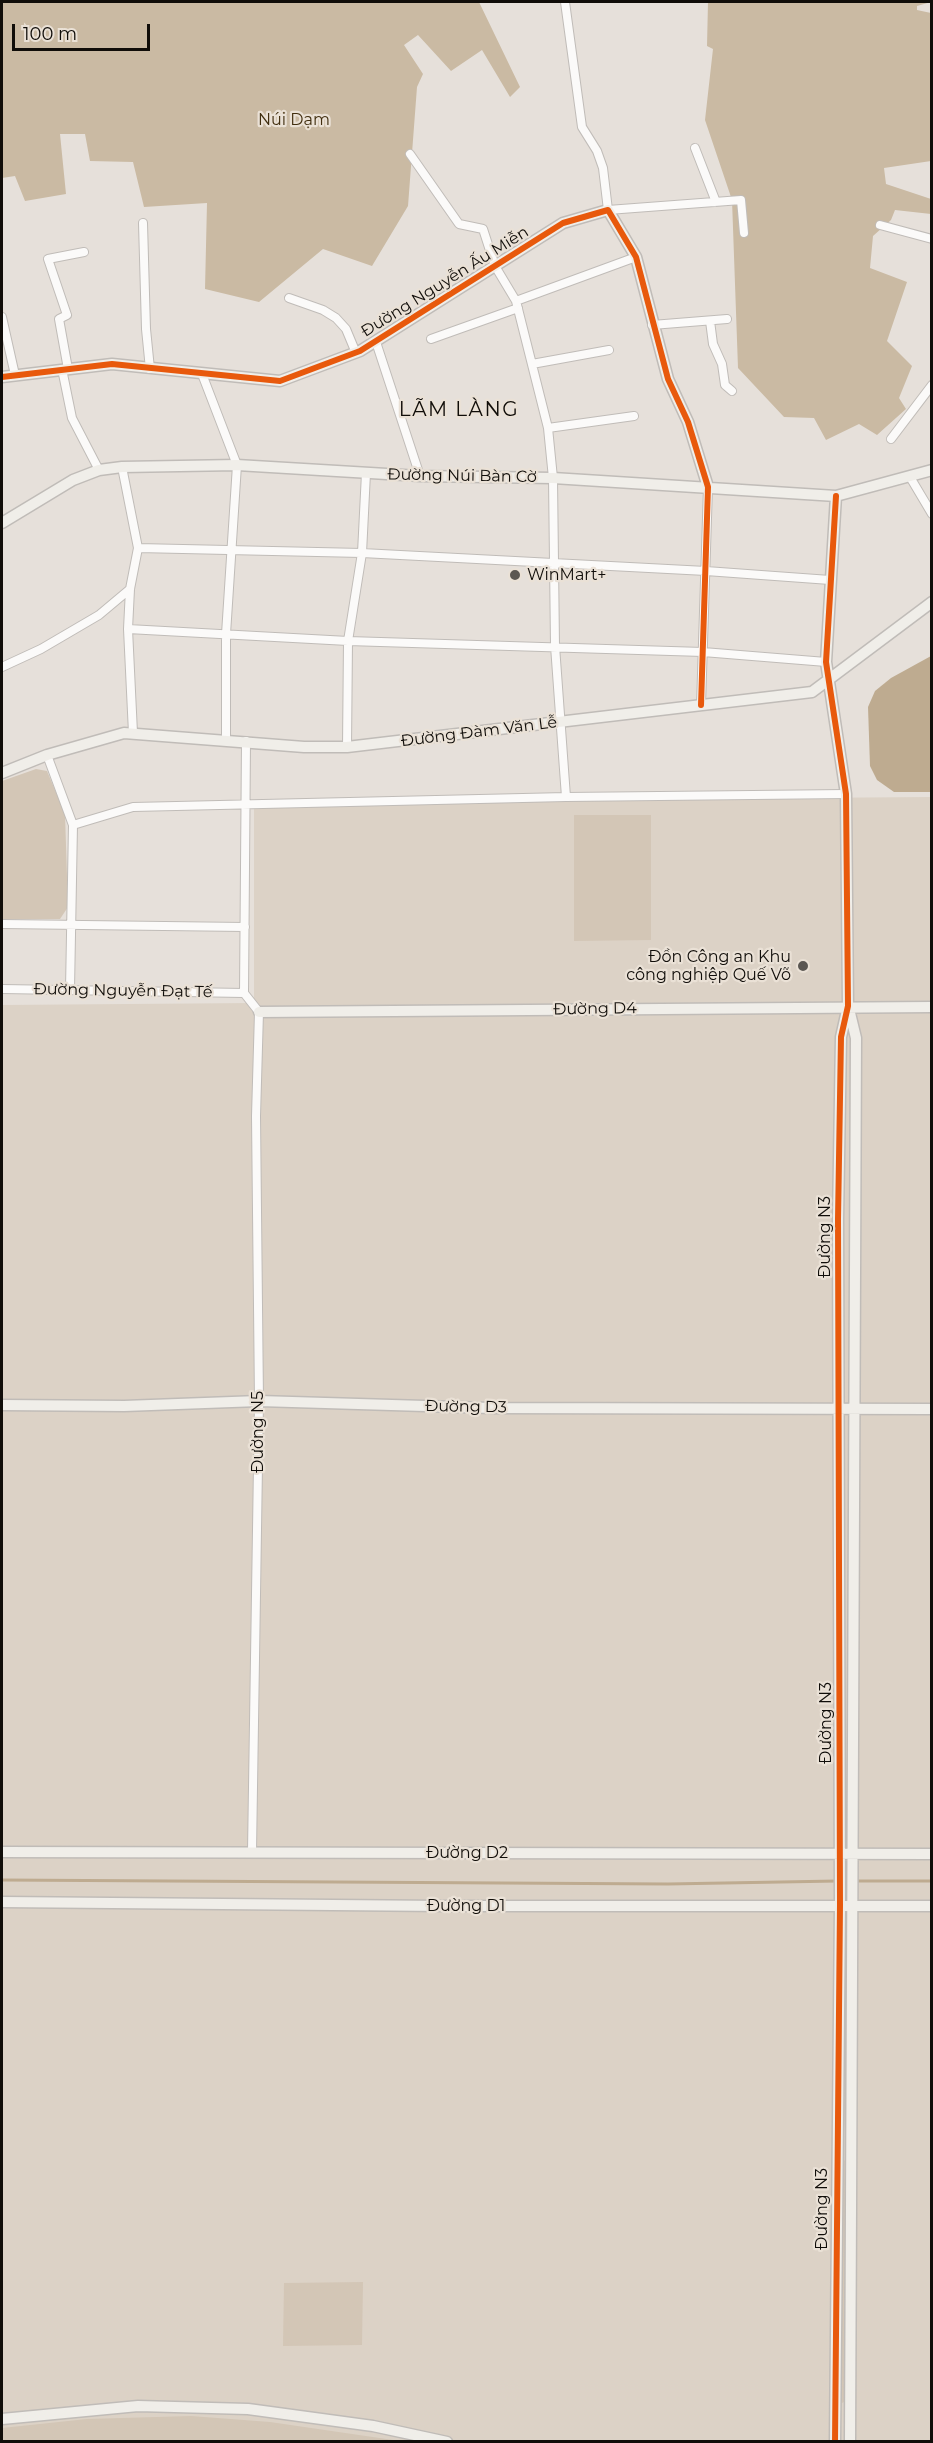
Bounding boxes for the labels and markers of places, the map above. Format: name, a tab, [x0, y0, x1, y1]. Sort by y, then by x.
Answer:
place label: WinMart+	[527, 565, 607, 585]
marker: WinMart+	[508, 568, 522, 582]
place label: Đồn Công an Khu công nghiệp Quế Võ	[626, 947, 791, 985]
marker: Đồn Công an Khu công nghiệp Quế Võ	[796, 959, 810, 973]

